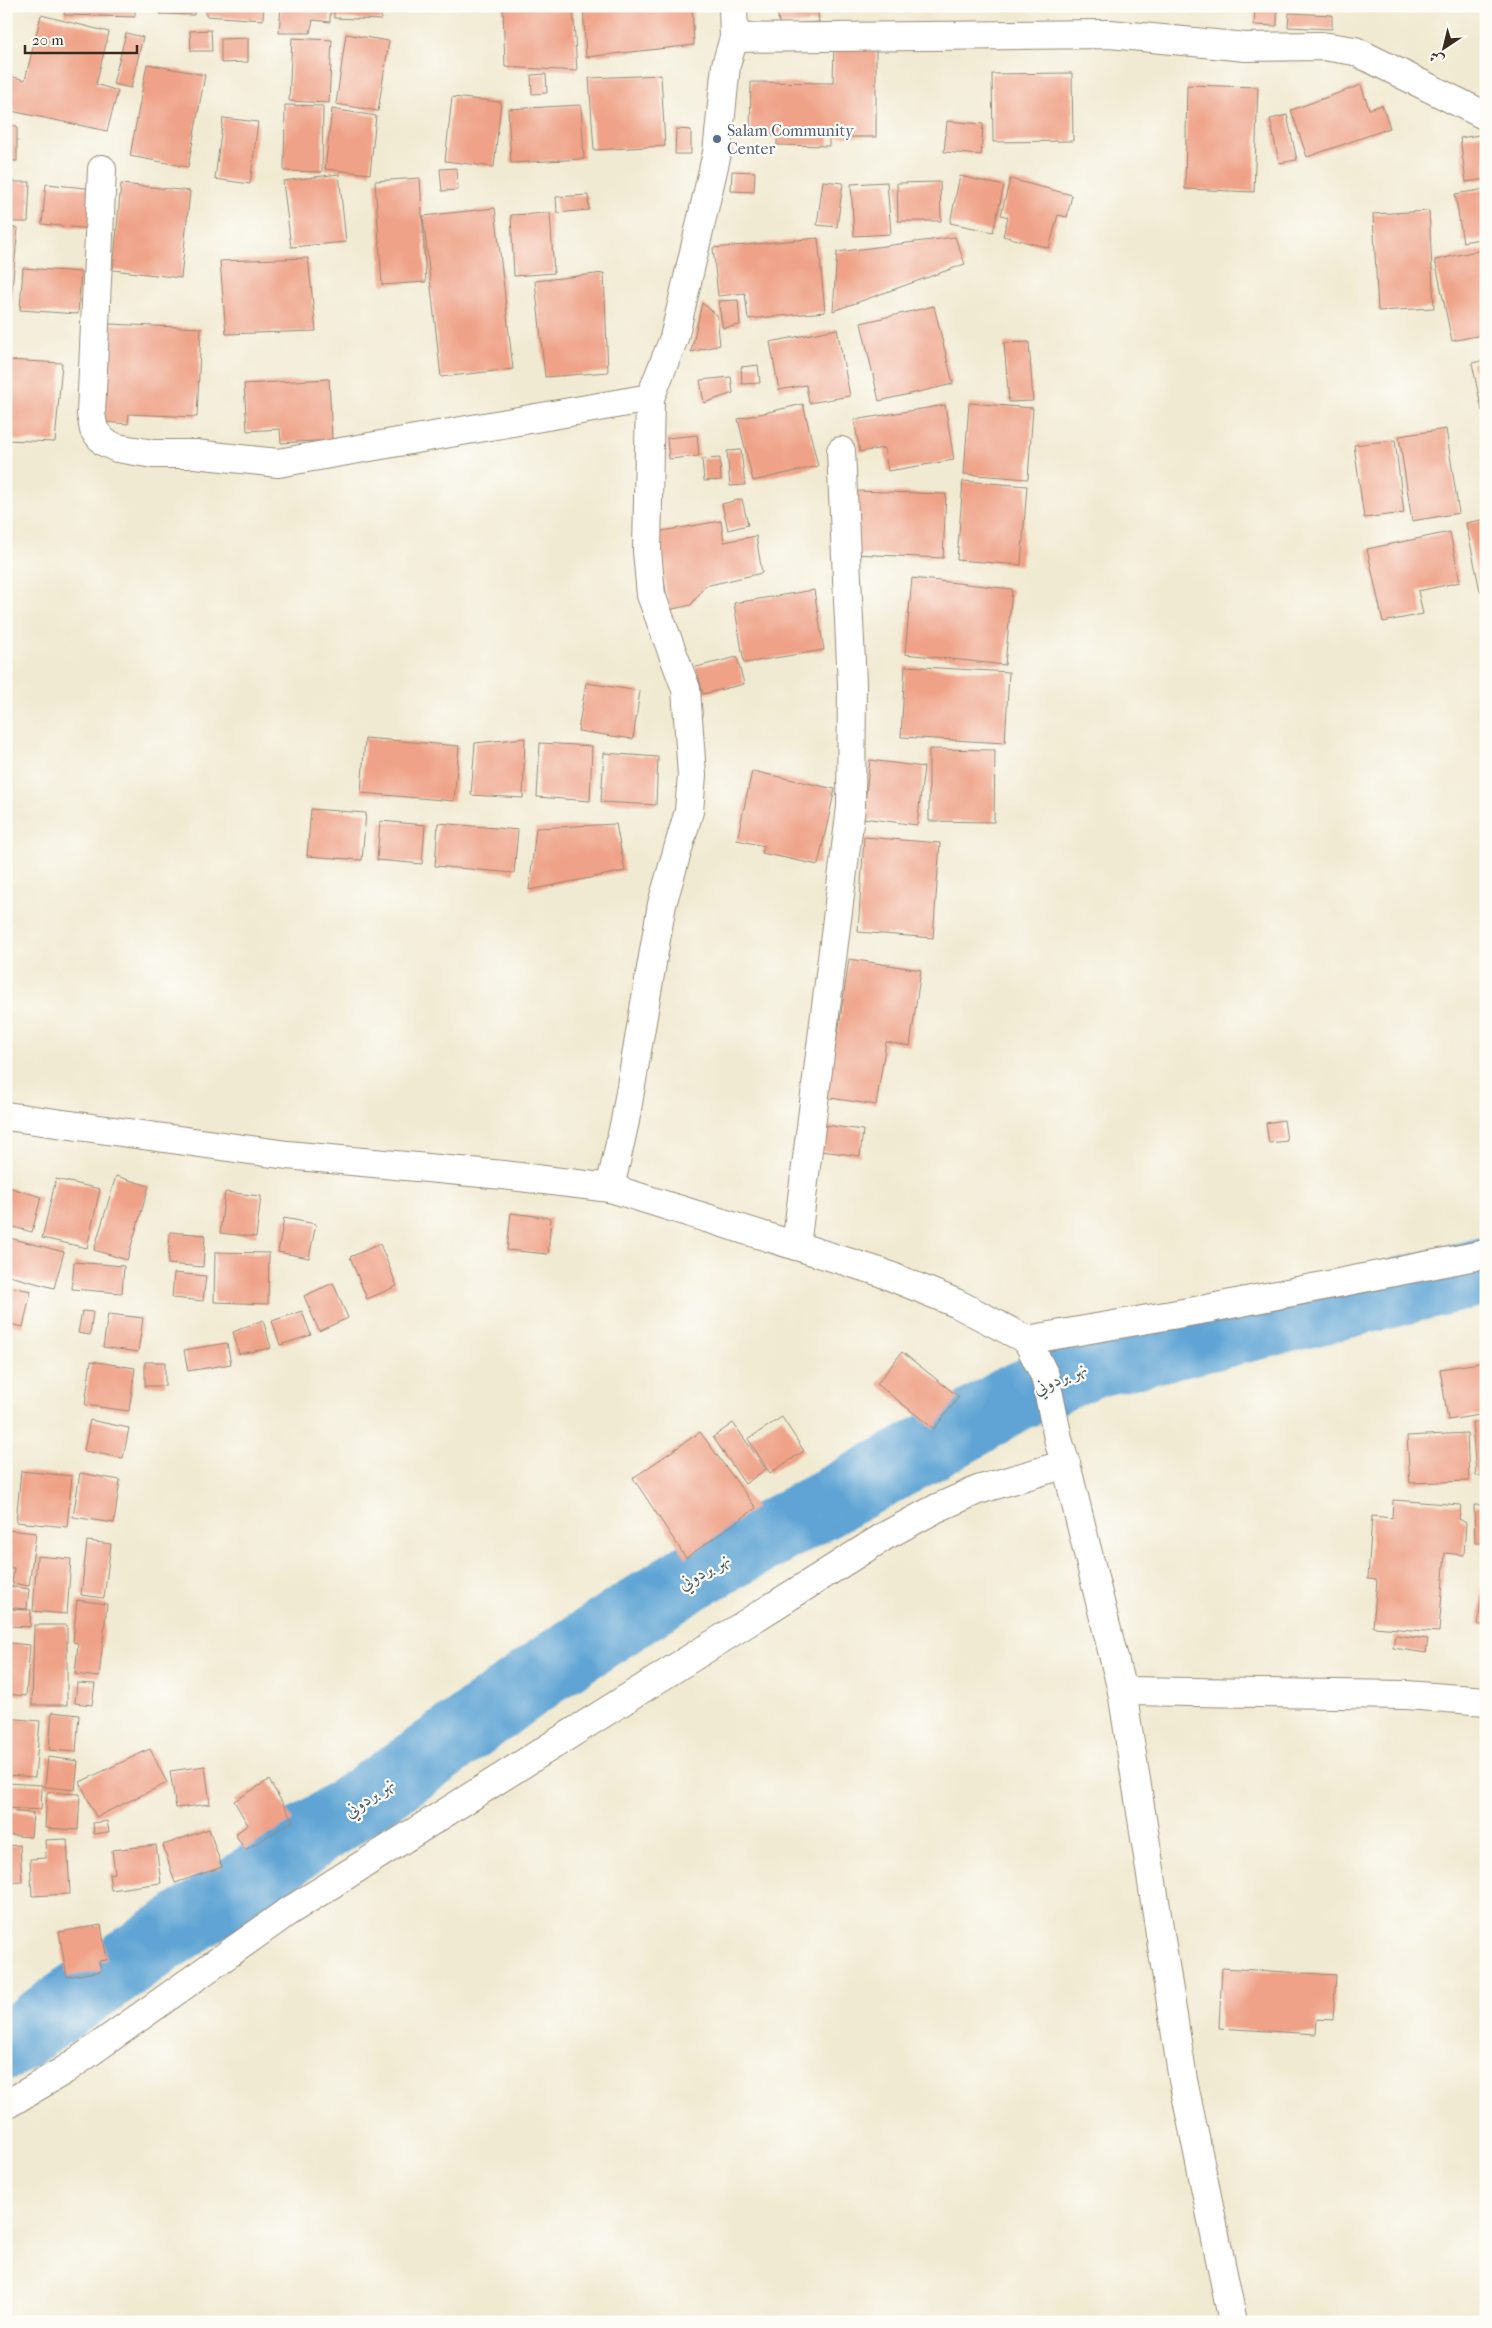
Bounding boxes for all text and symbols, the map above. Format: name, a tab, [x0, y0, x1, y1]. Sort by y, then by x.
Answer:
scale bar	[25, 22, 138, 54]
north arrow	[1420, 22, 1470, 72]
text: 20 m	[32, 31, 64, 49]
text: ش	[1426, 47, 1447, 69]
place label: Salam Community Center	[727, 121, 854, 158]
marker: Salam Community Center	[711, 133, 723, 145]
water label: نهر بردوني	[1030, 1357, 1092, 1403]
water label: نهر بردوني	[674, 1548, 736, 1598]
water label: نهر بردوني	[340, 1773, 401, 1826]

